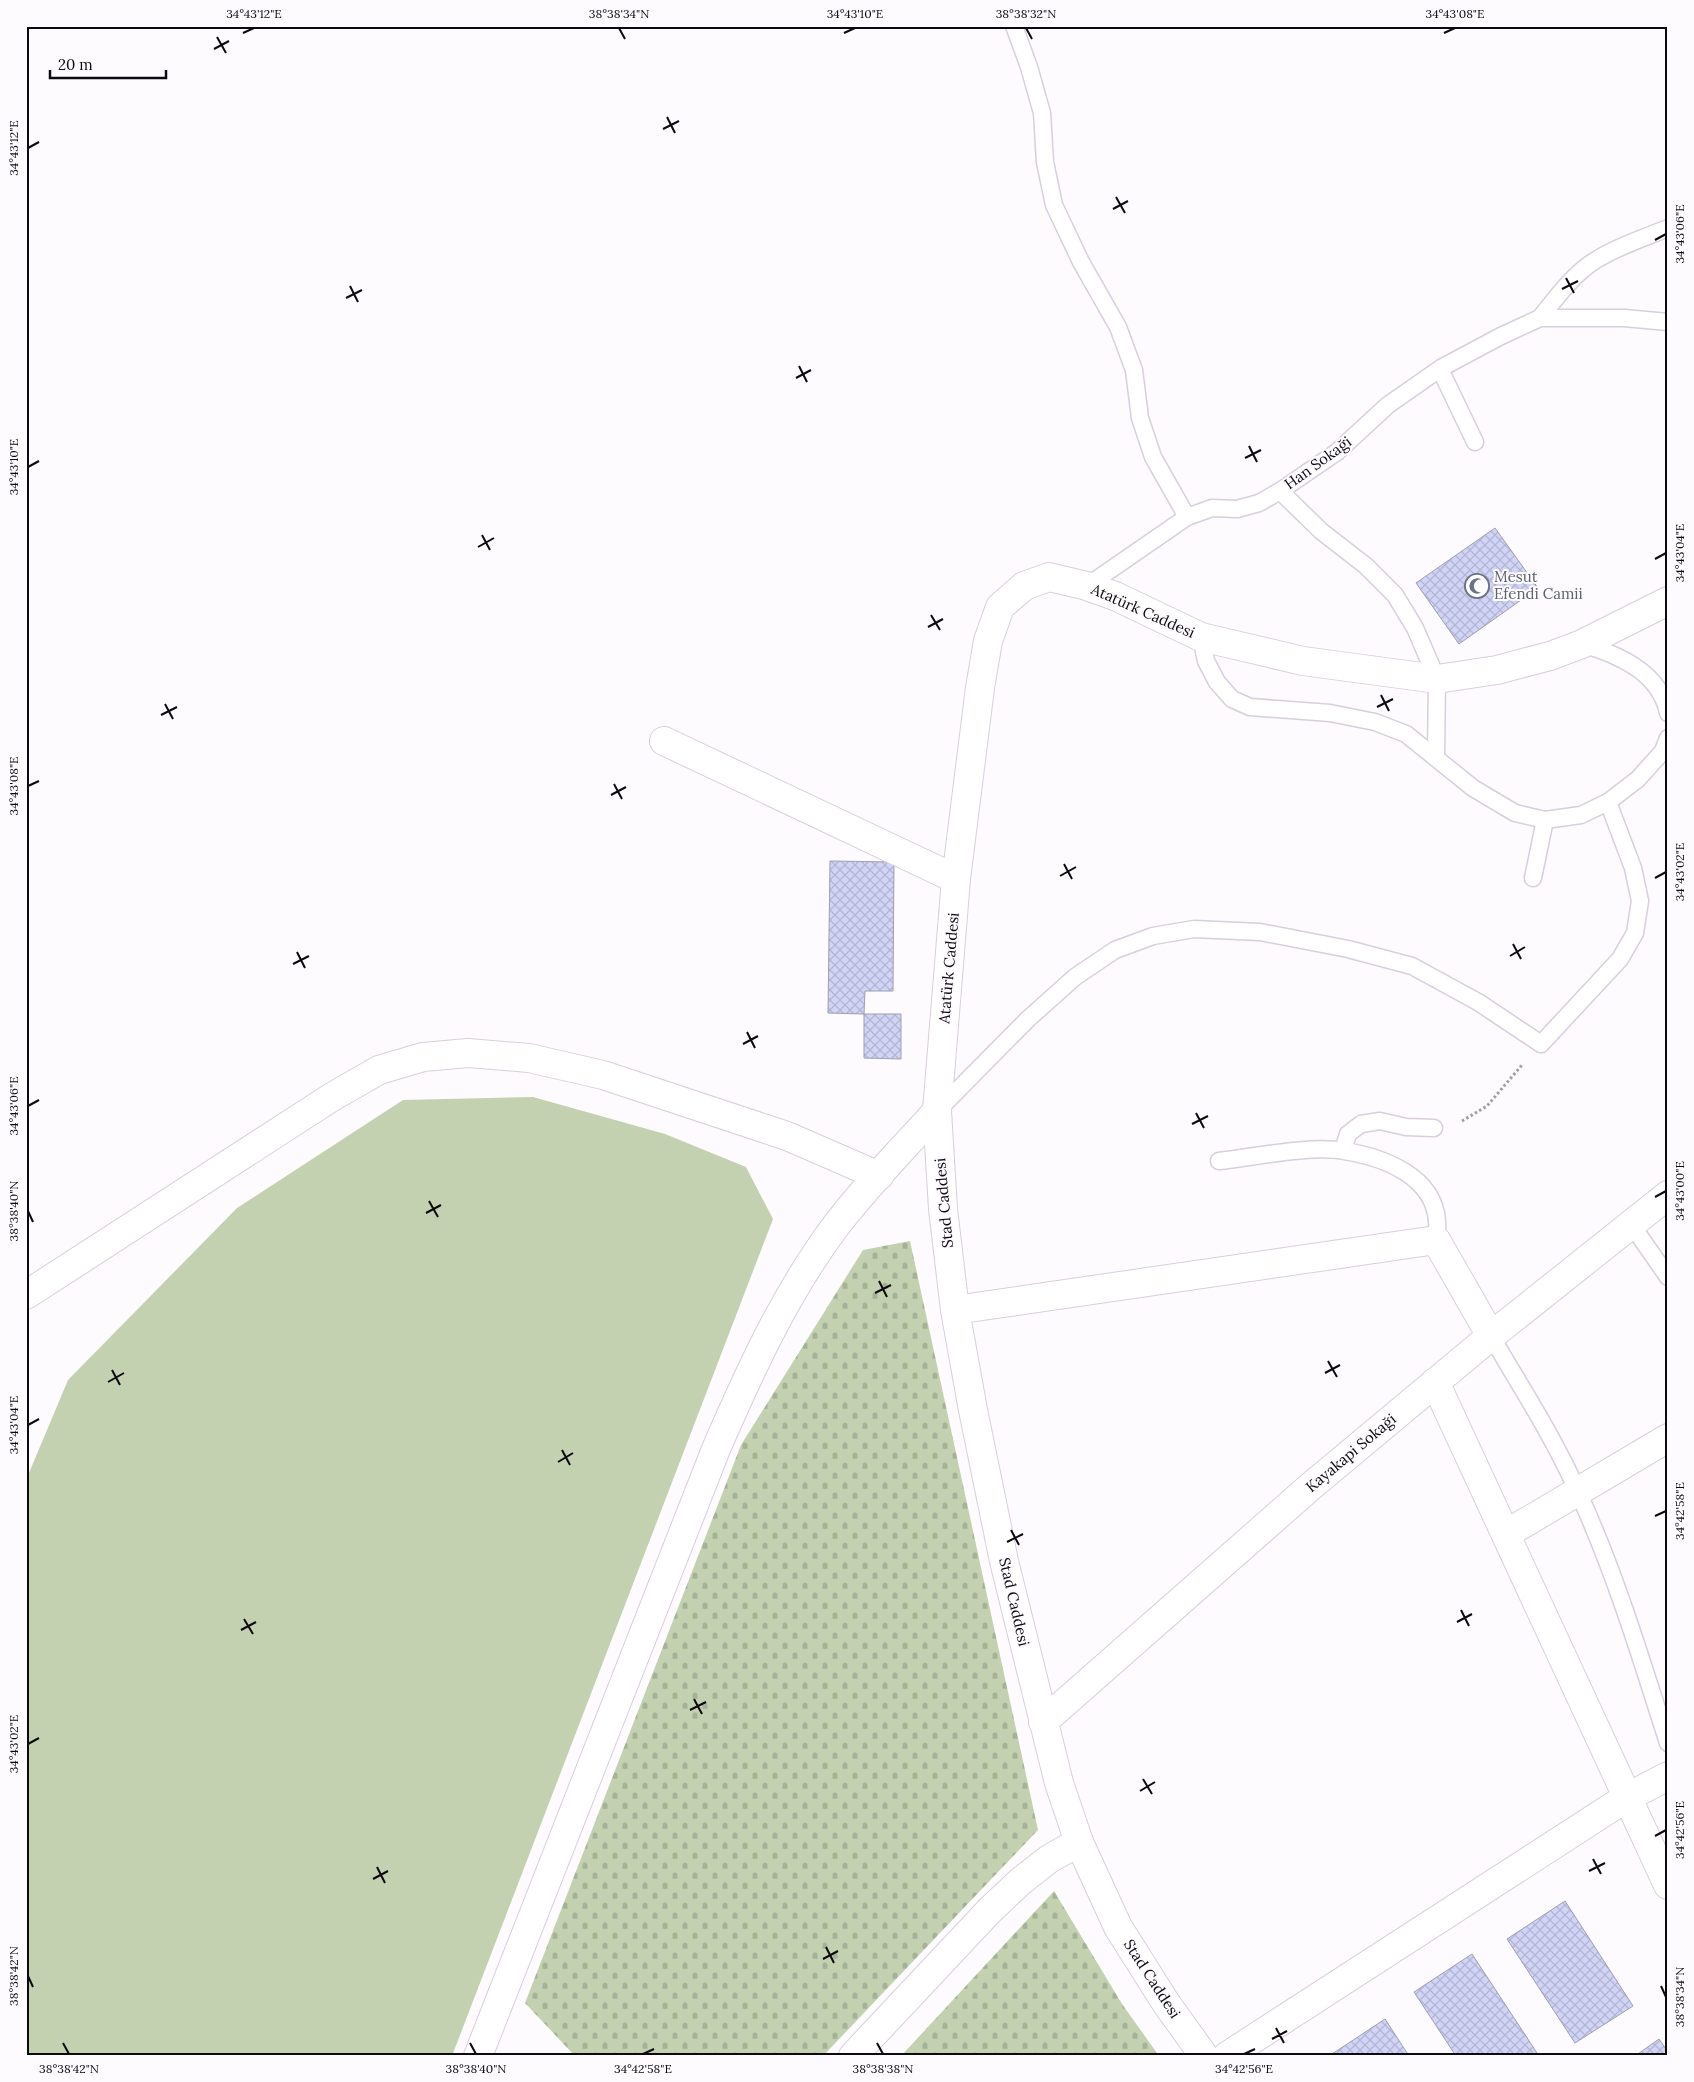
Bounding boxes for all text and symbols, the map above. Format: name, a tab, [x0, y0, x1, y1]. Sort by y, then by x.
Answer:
text: 34°43'12"E	[226, 6, 282, 21]
text: 38°38'34"N	[589, 6, 649, 21]
text: 34°43'10"E	[827, 6, 883, 21]
text: 38°38'32"N	[996, 6, 1056, 21]
text: 34°43'08"E	[1425, 6, 1485, 21]
scale bar	[50, 48, 166, 80]
text: 20 m	[58, 55, 93, 74]
text: 34°43'12"E	[6, 120, 21, 176]
text: 34°43'06"E	[1672, 204, 1687, 264]
street label: Han Sokaği	[1280, 432, 1355, 493]
text: 34°43'10"E	[6, 439, 21, 495]
text: 34°43'04"E	[1672, 524, 1687, 582]
place label: Mesut Efendi Camii	[1494, 567, 1583, 603]
mosque icon: Mesut Efendi Camii	[1464, 573, 1490, 599]
street label: Atatürk Caddesi	[1088, 579, 1198, 642]
text: 34°43'08"E	[6, 756, 21, 816]
text: 34°43'02"E	[1672, 843, 1687, 901]
street label: Atatürk Caddesi	[934, 912, 963, 1025]
text: 34°43'06"E	[6, 1076, 21, 1136]
street label: Stad Caddesi	[930, 1157, 957, 1249]
text: 34°43'00"E	[1672, 1161, 1687, 1221]
text: 38°38'40"N	[6, 1181, 21, 1241]
text: 34°43'04"E	[6, 1396, 21, 1454]
street label: Kayakapi Sokaği	[1302, 1409, 1400, 1496]
text: 34°42'58"E	[1672, 1482, 1687, 1540]
street label: Stad Caddesi	[995, 1556, 1034, 1648]
text: 34°43'02"E	[6, 1715, 21, 1773]
text: 34°42'56"E	[1672, 1801, 1687, 1859]
street label: Stad Caddesi	[1120, 1936, 1185, 2022]
text: 38°38'42"N	[6, 1946, 21, 2006]
text: 38°38'34"N	[1672, 1967, 1687, 2027]
text: 38°38'42"N	[39, 2061, 99, 2076]
text: 38°38'40"N	[446, 2061, 506, 2076]
text: 34°42'58"E	[614, 2061, 672, 2076]
text: 38°38'38"N	[853, 2061, 913, 2076]
text: 34°42'56"E	[1215, 2061, 1273, 2076]

